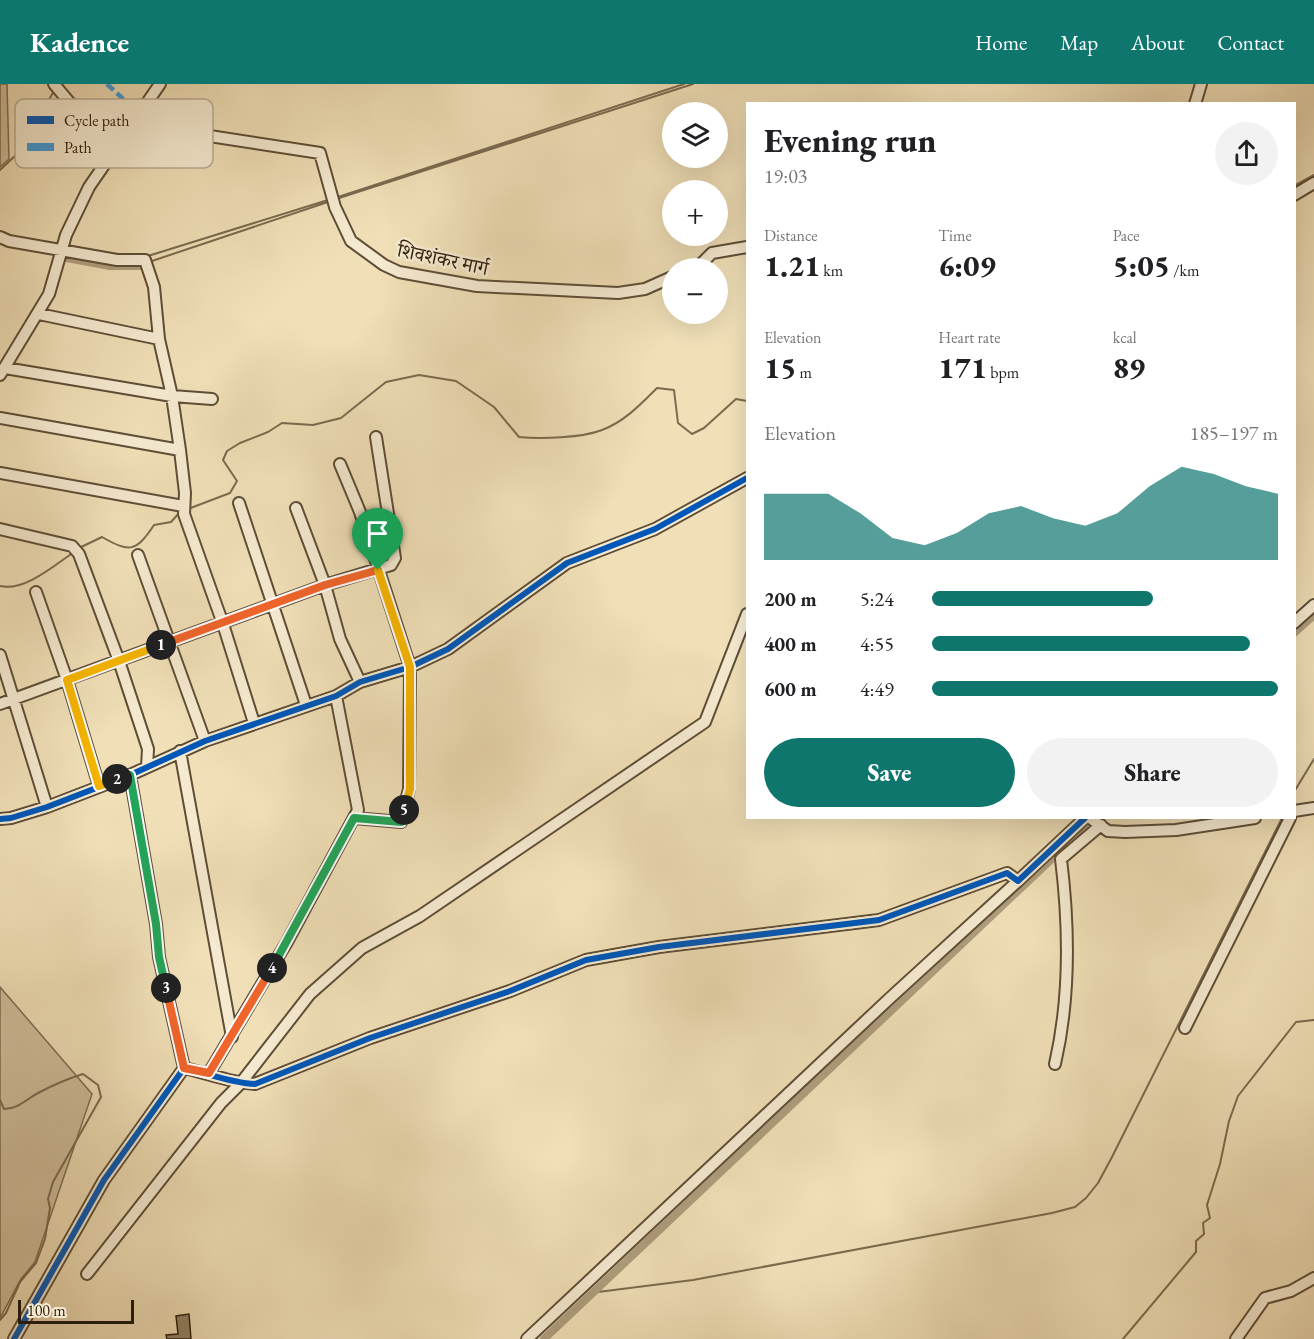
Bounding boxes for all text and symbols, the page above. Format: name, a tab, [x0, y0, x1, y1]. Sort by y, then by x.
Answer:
text: Kadence	[30, 24, 129, 60]
text: Home	[975, 29, 1027, 56]
text: Map	[1060, 29, 1098, 56]
text: About	[1131, 29, 1184, 56]
text: Contact	[1217, 29, 1284, 56]
legend	[15, 99, 213, 168]
map controls	[662, 102, 728, 324]
button: layers	[662, 102, 728, 168]
text: Cycle path	[64, 110, 129, 131]
text: Evening run	[764, 119, 936, 162]
button: share	[1215, 122, 1278, 185]
text: Path	[64, 137, 92, 158]
text: 19:03	[764, 163, 807, 189]
button: +	[662, 180, 728, 246]
text: Distance	[764, 225, 817, 246]
text: Time	[938, 225, 972, 246]
text: Pace	[1113, 225, 1140, 246]
street label: शिवशंकर मार्ग	[394, 236, 492, 282]
text: 1.21	[764, 246, 820, 285]
text: 6:09	[938, 246, 996, 285]
text: 5:05	[1113, 246, 1170, 285]
button: −	[662, 258, 728, 324]
text: km	[820, 260, 843, 281]
text: /km	[1170, 260, 1199, 281]
text: Elevation	[764, 327, 822, 348]
text: Heart rate	[938, 327, 1000, 348]
text: kcal	[1113, 327, 1137, 348]
text: 15	[764, 348, 796, 387]
text: 171	[938, 348, 987, 387]
text: 89	[1113, 348, 1145, 387]
text: m	[796, 362, 812, 383]
text: bpm	[987, 362, 1019, 383]
text: Elevation	[764, 420, 836, 446]
text: 185–197 m	[1190, 420, 1278, 446]
pin	[352, 508, 403, 570]
icon: arrive	[361, 517, 394, 550]
text: 200 m	[764, 586, 817, 612]
text: 5:24	[860, 586, 894, 612]
pin: 1	[146, 630, 176, 660]
text: 400 m	[764, 631, 817, 657]
text: 4:55	[860, 631, 894, 657]
text: 1	[157, 634, 165, 655]
text: 600 m	[764, 676, 817, 702]
text: 4:49	[860, 676, 894, 702]
button: Save	[764, 738, 1015, 807]
button: Share	[1027, 738, 1278, 807]
pin: 2	[102, 764, 132, 794]
text: 2	[113, 768, 121, 789]
pin: 5	[389, 795, 419, 825]
text: 5	[400, 799, 408, 820]
pin: 4	[257, 953, 287, 983]
text: 4	[268, 957, 276, 978]
pin: 3	[151, 973, 181, 1003]
text: 3	[162, 977, 170, 998]
scale bar	[18, 1297, 134, 1324]
text: 100 m	[27, 1300, 66, 1321]

